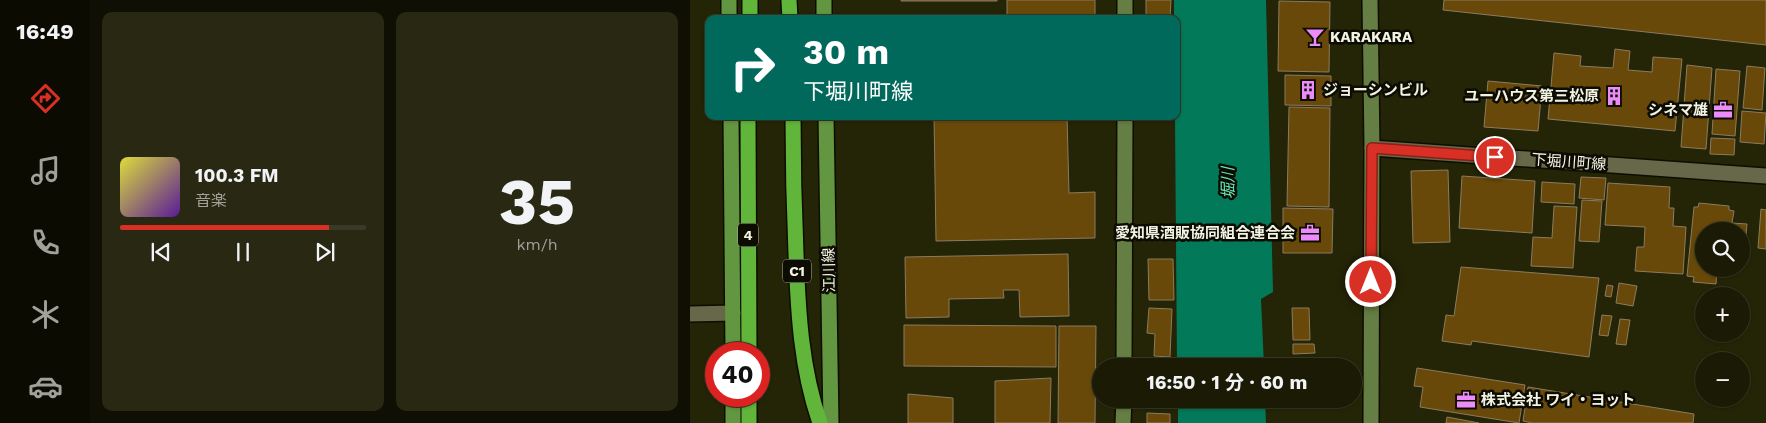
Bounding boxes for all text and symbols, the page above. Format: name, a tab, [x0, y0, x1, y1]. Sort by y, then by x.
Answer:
text: 16:49	[16, 19, 74, 44]
bar icon: KARAKARA	[1304, 26, 1326, 48]
place label: KARAKARA	[1330, 28, 1413, 46]
text: 30 m	[803, 31, 889, 73]
icon: right	[720, 35, 785, 100]
text: 下堀川町線	[803, 79, 913, 104]
building icon: ジョーシンビル	[1297, 79, 1319, 101]
icon: directions	[28, 81, 63, 116]
place label: ジョーシンビル	[1323, 81, 1428, 99]
building icon: ユーハウス第三松原	[1603, 85, 1625, 107]
place label: ユーハウス第三松原	[1464, 87, 1599, 105]
office icon: シネマ雄	[1712, 99, 1734, 121]
place label: シネマ雄	[1648, 101, 1708, 119]
pin	[1474, 136, 1516, 178]
icon: arrive	[1481, 143, 1509, 171]
street label: 下堀川町線	[1531, 150, 1607, 174]
icon: music	[28, 153, 63, 188]
text: 100.3 FM	[195, 164, 279, 187]
text: 35	[499, 164, 575, 240]
water label: 堀川	[1218, 165, 1238, 199]
text: 音楽	[195, 191, 227, 210]
office icon: 愛知県酒販協同組合連合会	[1299, 222, 1321, 244]
map controls	[1695, 222, 1750, 407]
button: search	[1695, 222, 1750, 277]
road number: 4	[738, 224, 758, 246]
place label: 愛知県酒販協同組合連合会	[1115, 224, 1295, 242]
icon: phone	[28, 225, 63, 260]
text: km/h	[516, 235, 558, 254]
icon: previous	[147, 238, 175, 266]
icon: pause	[229, 238, 257, 266]
icon: next	[311, 238, 339, 266]
street label: 江川線	[820, 247, 838, 293]
position arrow	[1344, 255, 1396, 307]
road number: C1	[783, 260, 811, 282]
button: +	[1695, 287, 1750, 342]
icon: climate	[28, 297, 63, 332]
speed limit sign: 40	[705, 342, 770, 407]
button: −	[1695, 352, 1750, 407]
icon: car	[28, 369, 63, 404]
text: 16:50 · 1 分 · 60 m	[1147, 371, 1307, 394]
office icon: 株式会社 ワイ・ヨット	[1455, 389, 1477, 411]
place label: 株式会社 ワイ・ヨット	[1481, 391, 1635, 409]

